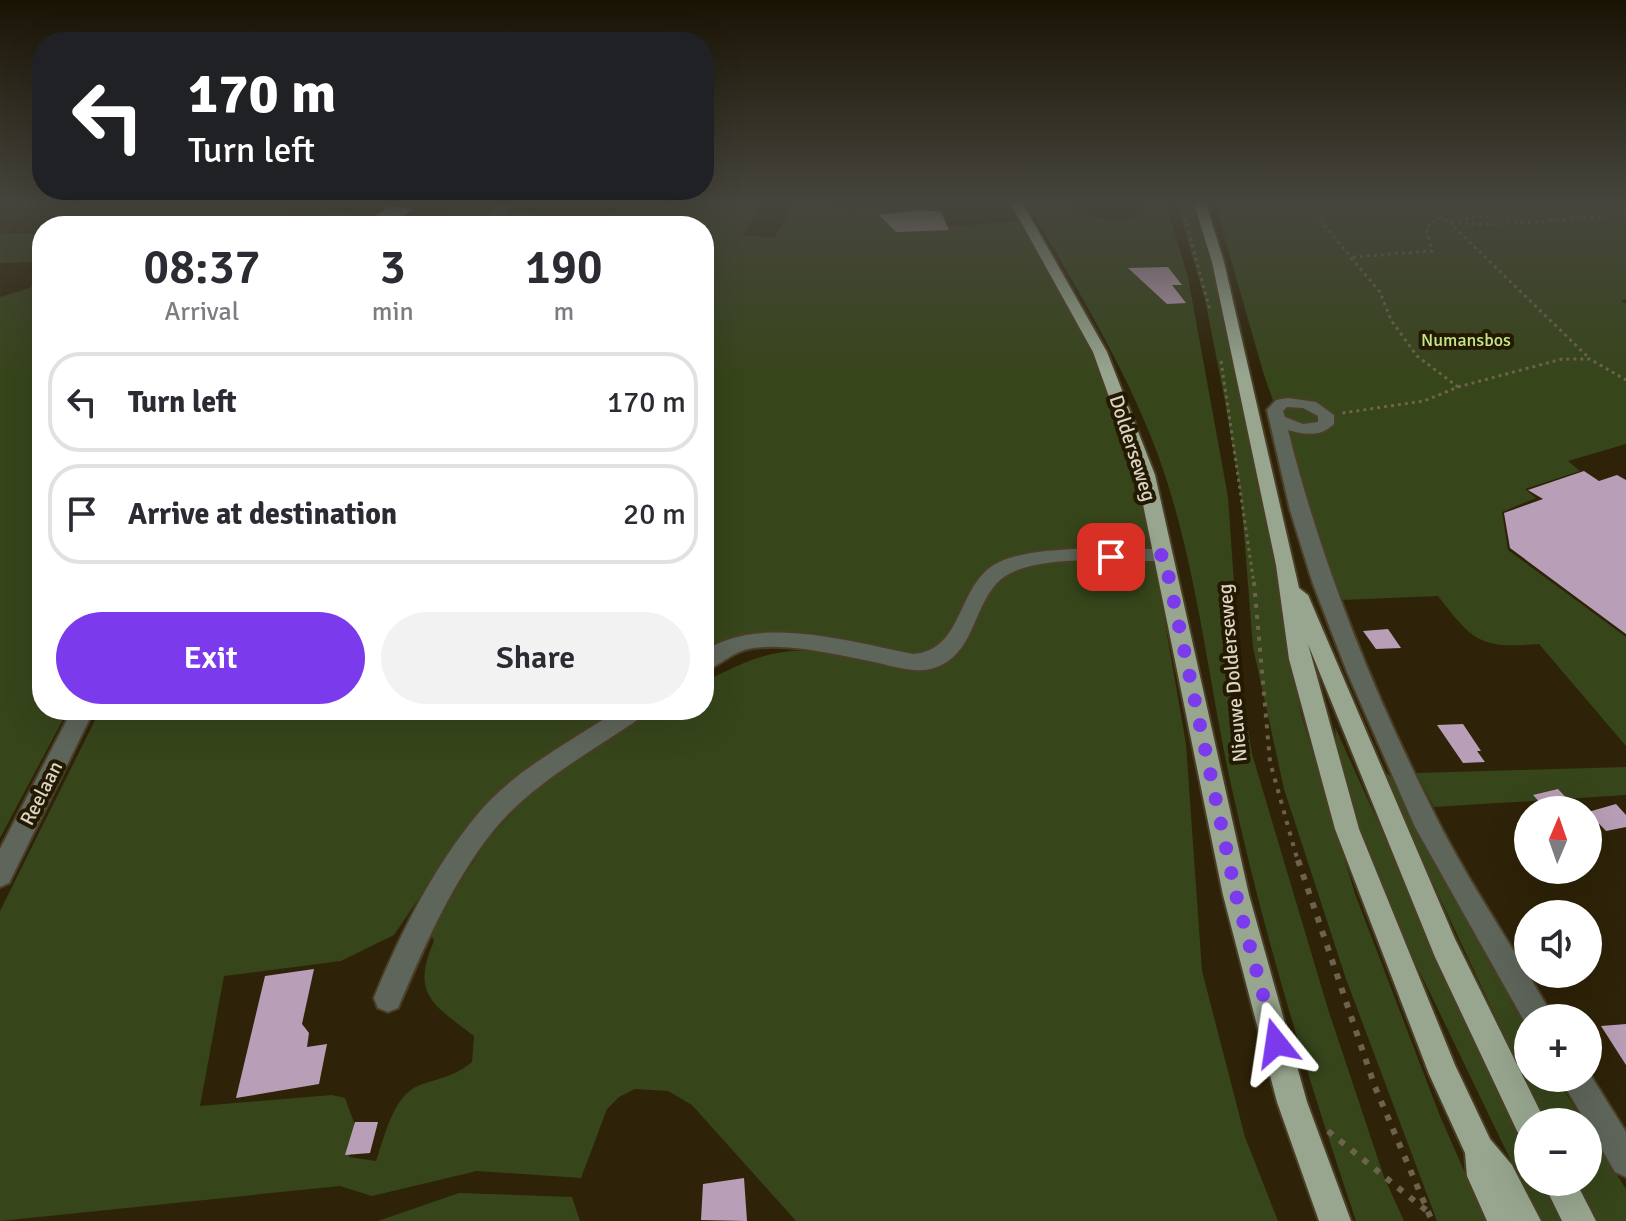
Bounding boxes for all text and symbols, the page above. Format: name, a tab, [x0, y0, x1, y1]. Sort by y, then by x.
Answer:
text: 170 m	[188, 59, 336, 128]
icon: left	[56, 64, 160, 168]
text: Turn left	[188, 128, 315, 173]
text: 08:37	[143, 238, 260, 297]
text: 3	[380, 238, 406, 297]
text: 190	[525, 238, 603, 297]
text: Arrival	[164, 296, 239, 328]
text: min	[372, 296, 414, 328]
text: m	[553, 296, 574, 328]
park label: Numansbos	[1421, 329, 1511, 351]
icon: left	[60, 380, 104, 424]
text: Turn left	[128, 384, 237, 421]
text: 170 m	[607, 384, 686, 421]
street label: Dolderseweg	[1104, 392, 1161, 504]
icon: arrive	[60, 492, 104, 536]
text: Arrive at destination	[128, 496, 397, 533]
text: 20 m	[623, 496, 686, 533]
pin	[1077, 523, 1145, 591]
icon: arrive	[1089, 535, 1133, 579]
street label: Nieuwe Dolderseweg	[1212, 583, 1253, 763]
button: Exit	[56, 612, 365, 704]
button: Share	[381, 612, 690, 704]
street label: Reelaan	[15, 757, 68, 830]
north arrow	[1514, 796, 1602, 884]
map controls	[1514, 796, 1602, 1196]
button: sound	[1514, 900, 1602, 988]
position arrow	[1234, 1001, 1318, 1085]
button: +	[1514, 1004, 1602, 1092]
button: −	[1514, 1108, 1602, 1196]

